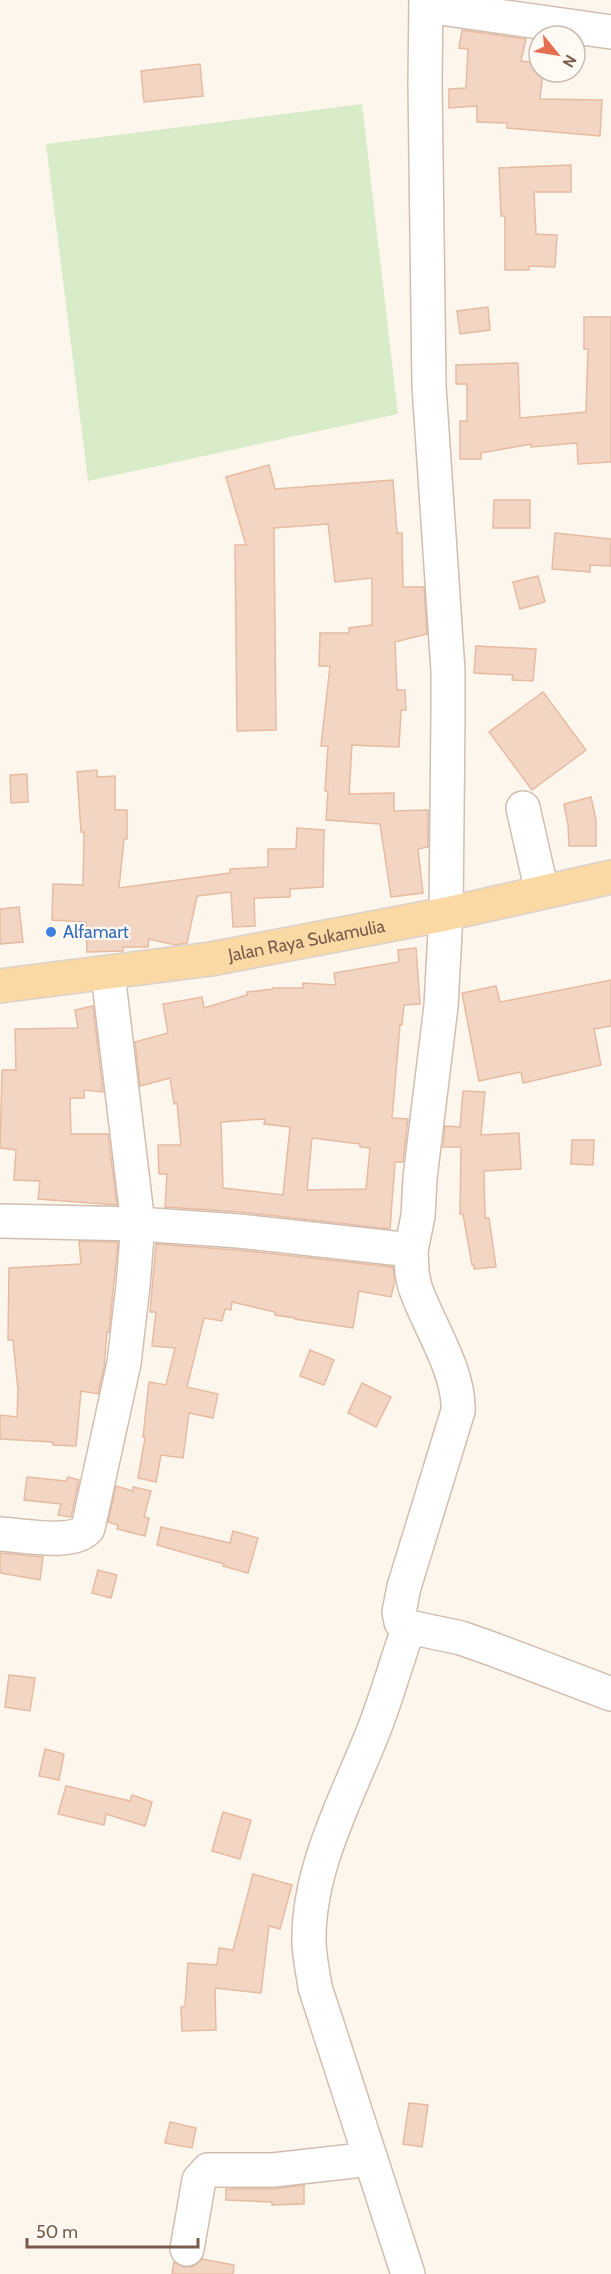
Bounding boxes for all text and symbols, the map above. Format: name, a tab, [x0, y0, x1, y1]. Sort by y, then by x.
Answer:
north arrow	[527, 24, 587, 84]
text: N	[559, 52, 581, 71]
street label: Jalan Raya Sukamulia	[225, 915, 387, 967]
place label: Alfamart	[63, 921, 129, 943]
marker: Alfamart	[44, 925, 58, 939]
scale bar	[27, 2211, 198, 2249]
text: 50 m	[36, 2221, 78, 2243]

